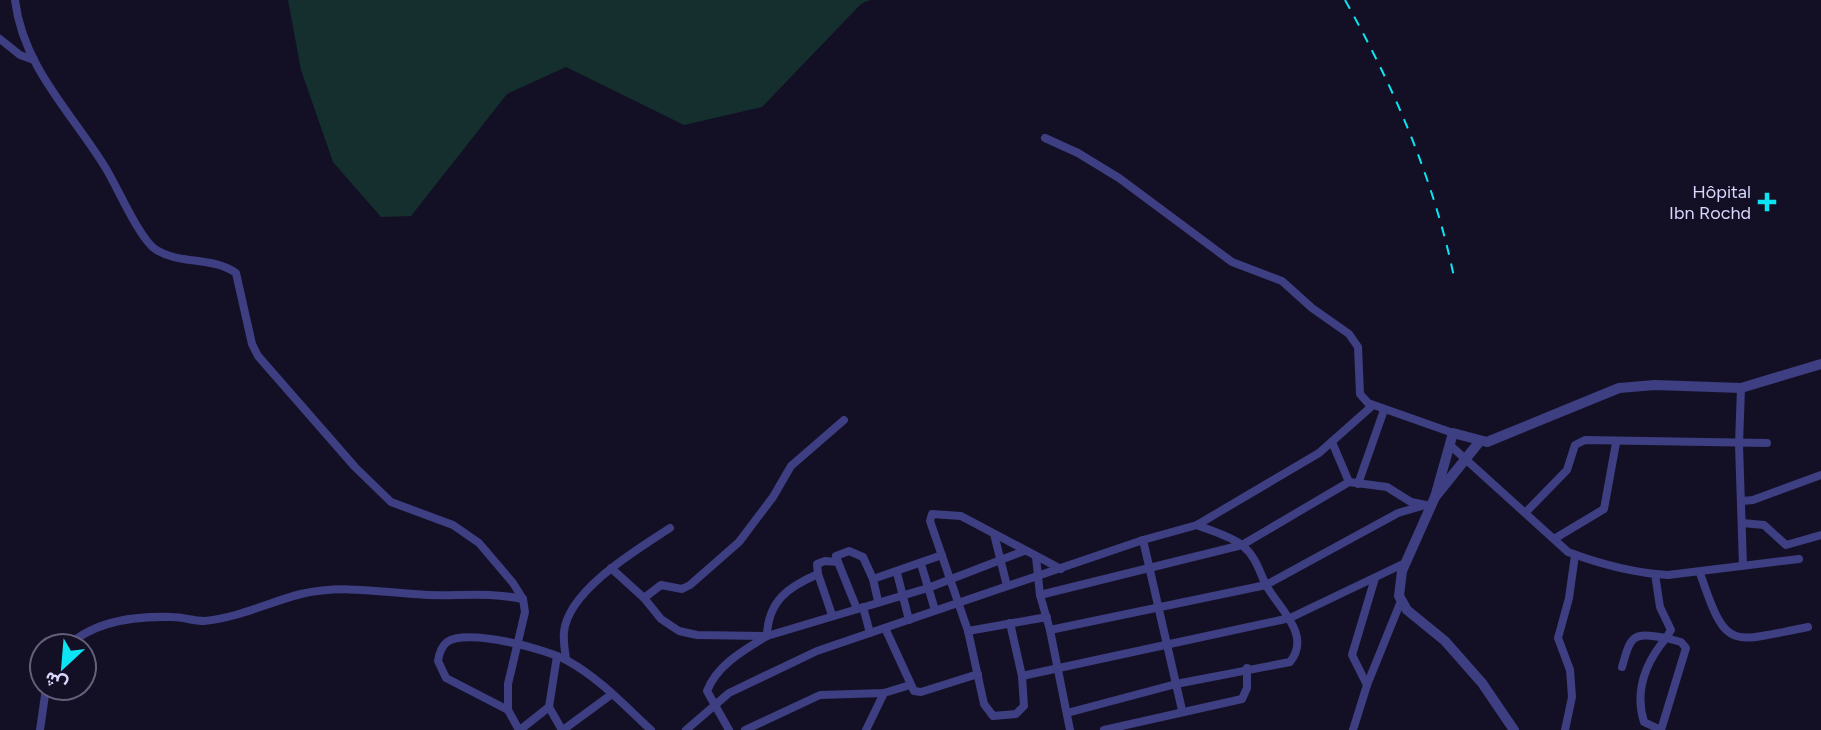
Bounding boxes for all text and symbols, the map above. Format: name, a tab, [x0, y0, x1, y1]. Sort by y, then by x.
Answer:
place label: Hôpital Ibn Rochd	[1669, 181, 1751, 224]
marker: Hôpital Ibn Rochd	[1757, 192, 1777, 212]
north arrow	[28, 632, 98, 702]
text: ش	[40, 666, 71, 697]

